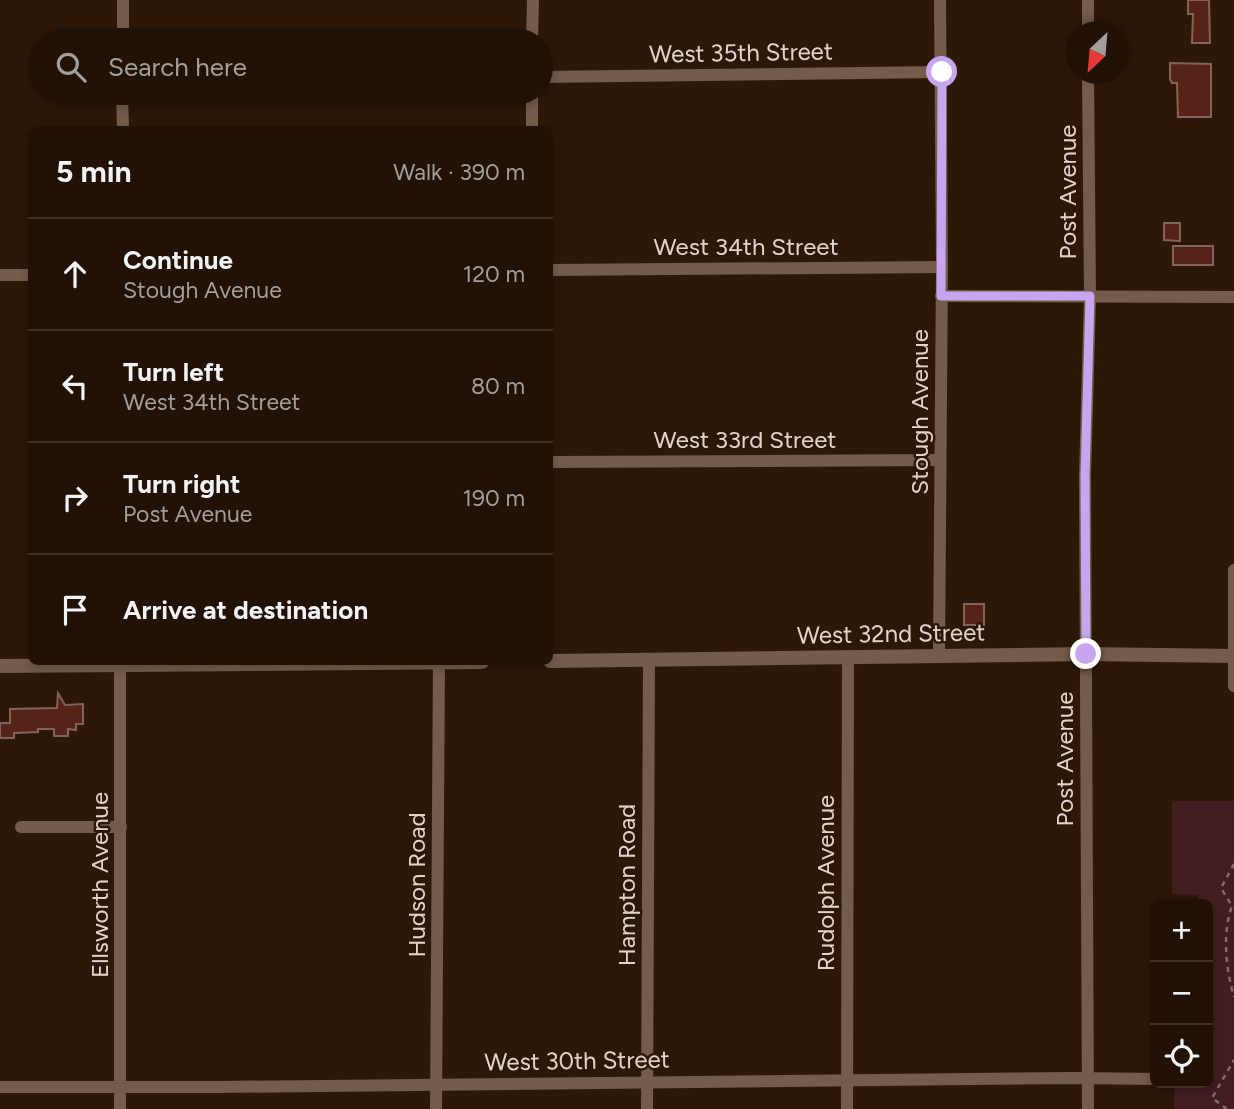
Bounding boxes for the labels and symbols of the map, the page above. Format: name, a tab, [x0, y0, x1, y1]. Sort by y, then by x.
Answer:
north arrow	[1066, 21, 1129, 84]
street label: West 35th Street	[649, 36, 833, 69]
route start	[926, 56, 957, 87]
street label: Post Avenue	[1053, 125, 1082, 259]
street label: West 34th Street	[654, 232, 838, 261]
street label: Stough Avenue	[905, 329, 934, 495]
street label: West 33rd Street	[654, 425, 836, 454]
street label: West 32nd Street	[797, 617, 985, 650]
route end	[1070, 638, 1101, 669]
street label: Post Avenue	[1050, 692, 1079, 826]
street label: Ellsworth Avenue	[85, 792, 114, 978]
street label: Rudolph Avenue	[811, 795, 840, 971]
street label: Hampton Road	[612, 804, 641, 966]
street label: Hudson Road	[402, 812, 431, 958]
street label: West 30th Street	[484, 1044, 670, 1077]

